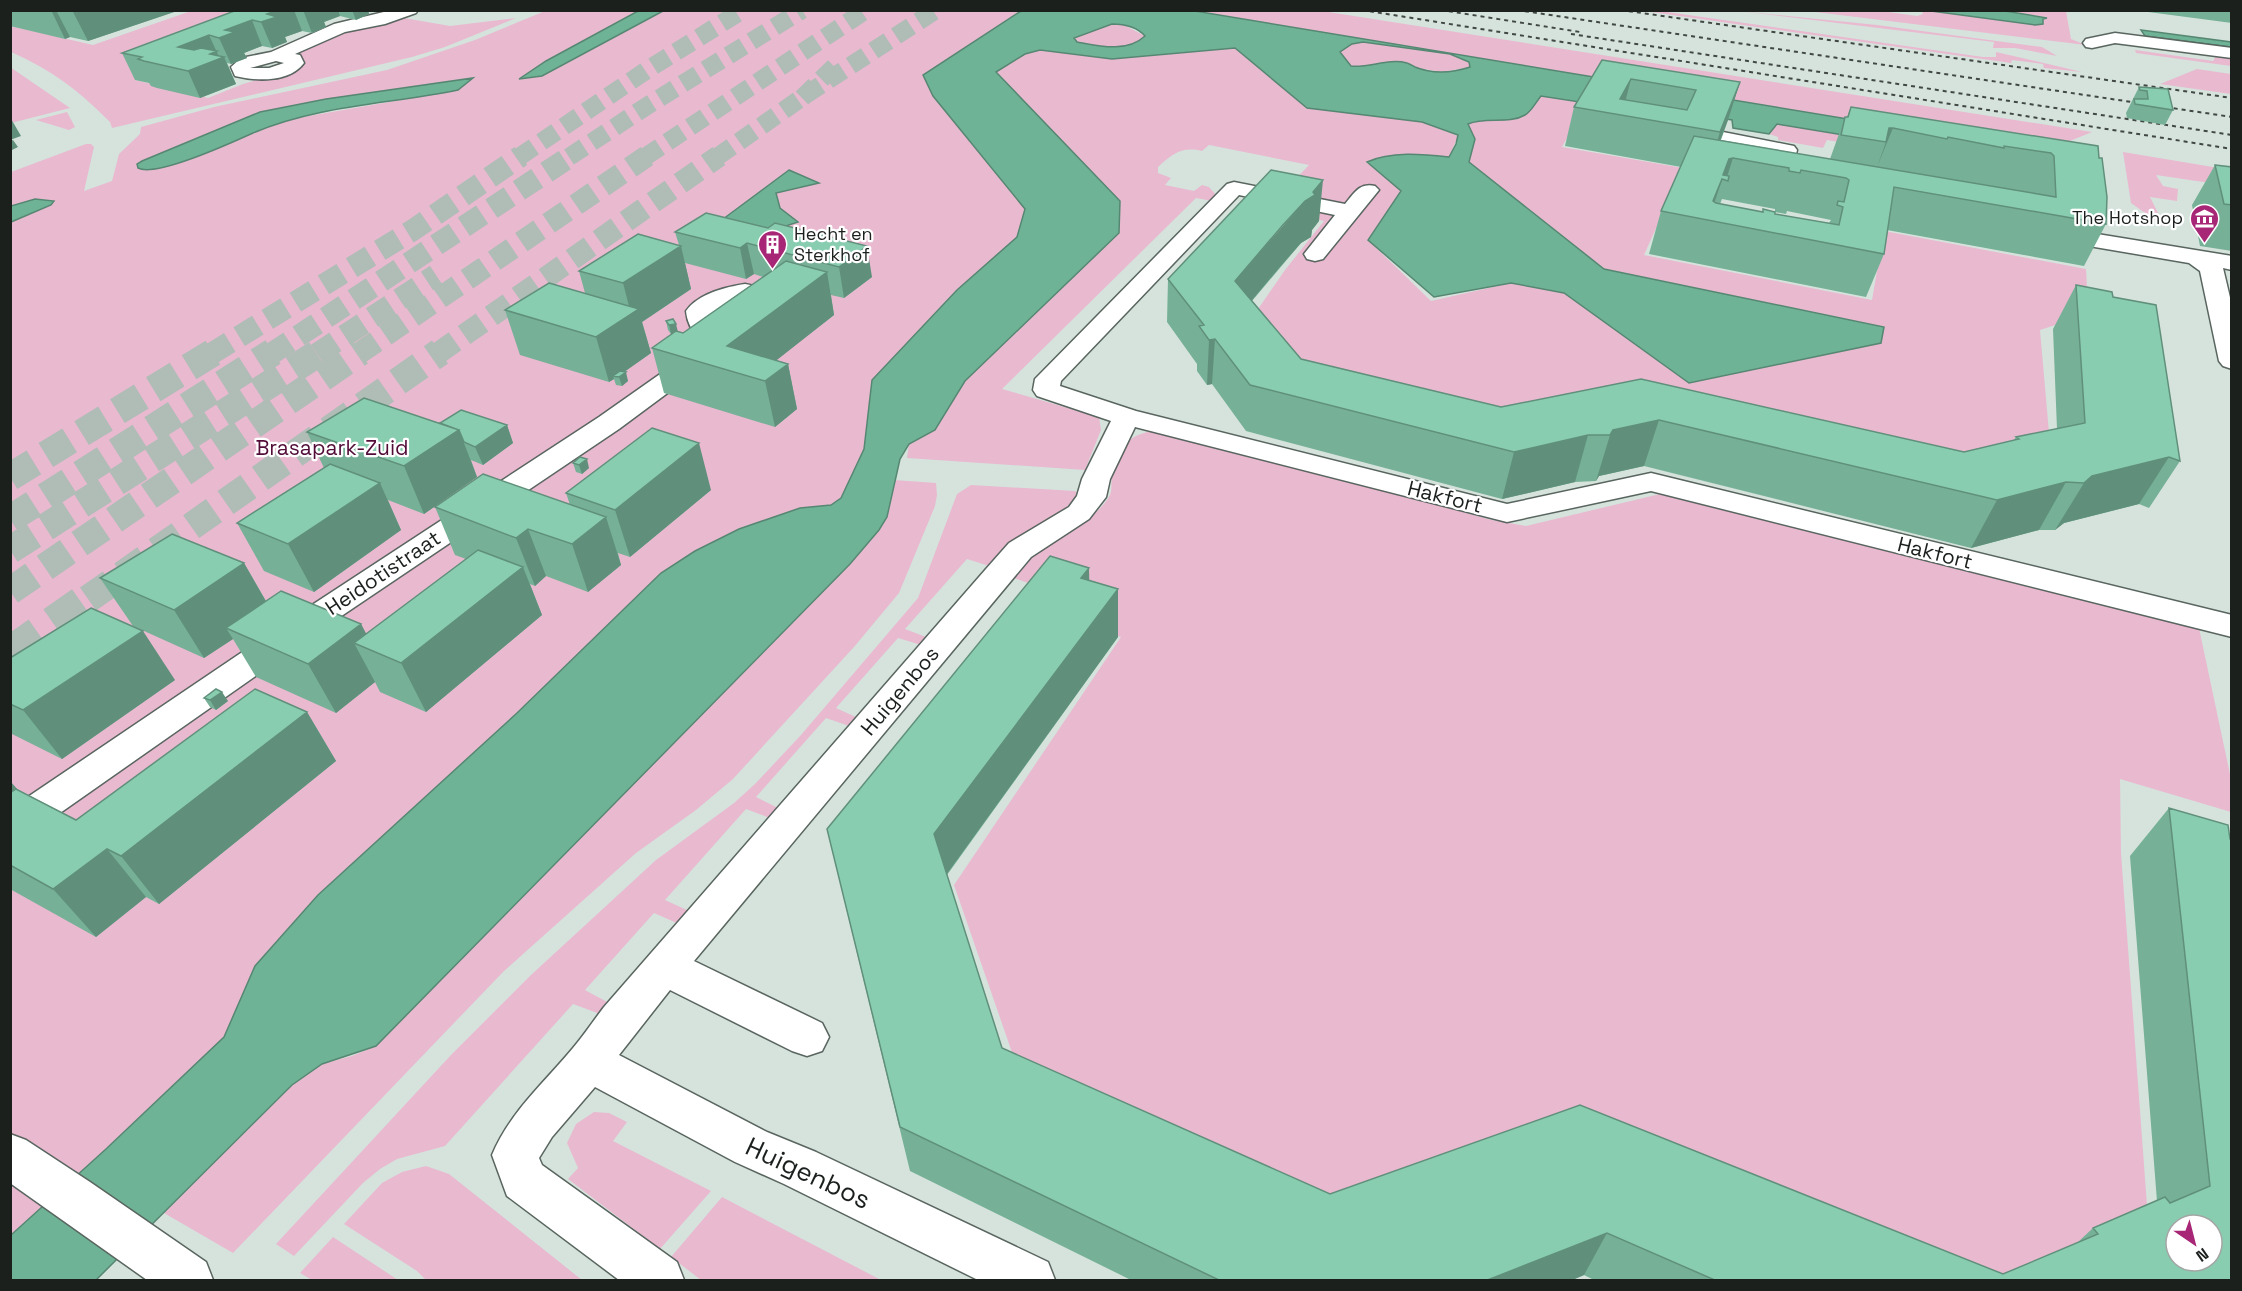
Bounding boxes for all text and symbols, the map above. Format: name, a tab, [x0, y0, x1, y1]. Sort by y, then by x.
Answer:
museum icon: The Hotshop	[2188, 202, 2220, 244]
place label: The Hotshop	[2072, 206, 2183, 229]
place label: Hecht en Sterkhof	[794, 222, 873, 266]
building icon: Hecht en Sterkhof	[757, 228, 789, 270]
park label: Brasapark-Zuid	[255, 434, 409, 461]
street label: Hakfort	[1405, 474, 1486, 519]
street label: Heidotistraat	[320, 524, 446, 621]
street label: Hakfort	[1895, 530, 1976, 575]
street label: Huigenbos	[855, 641, 945, 741]
street label: Huigenbos	[740, 1129, 876, 1217]
north arrow	[2164, 1213, 2224, 1273]
text: N	[2192, 1243, 2213, 1267]

